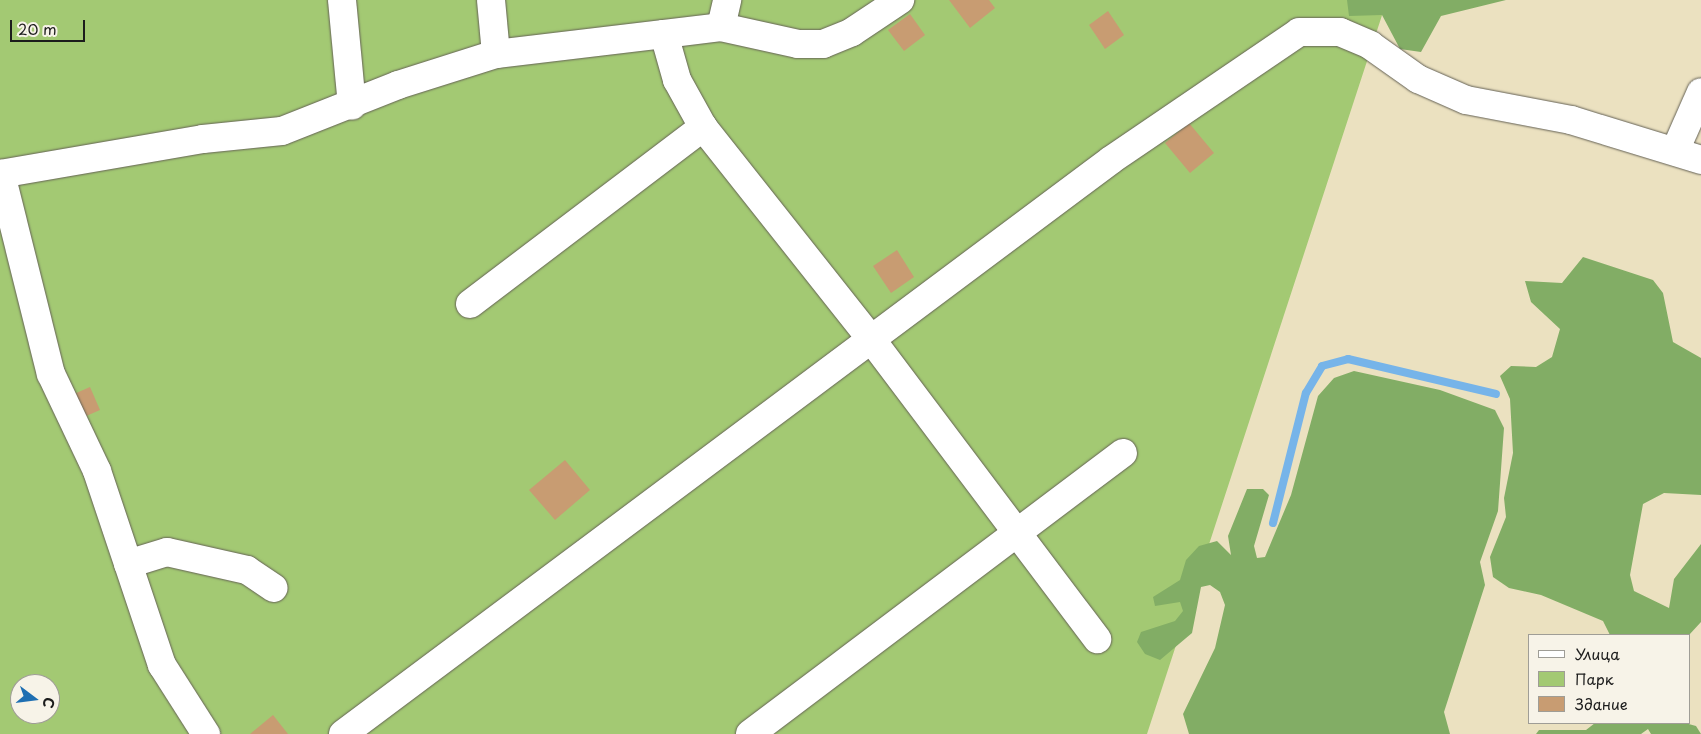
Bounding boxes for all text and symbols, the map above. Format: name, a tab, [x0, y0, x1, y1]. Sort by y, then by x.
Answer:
scale bar	[12, 10, 88, 42]
text: 20 m	[18, 17, 57, 40]
legend	[1528, 634, 1691, 724]
text: Улица	[1575, 642, 1620, 665]
text: Парк	[1575, 667, 1614, 690]
north arrow	[10, 674, 60, 724]
text: Здание	[1575, 692, 1628, 715]
text: С	[38, 695, 61, 711]

